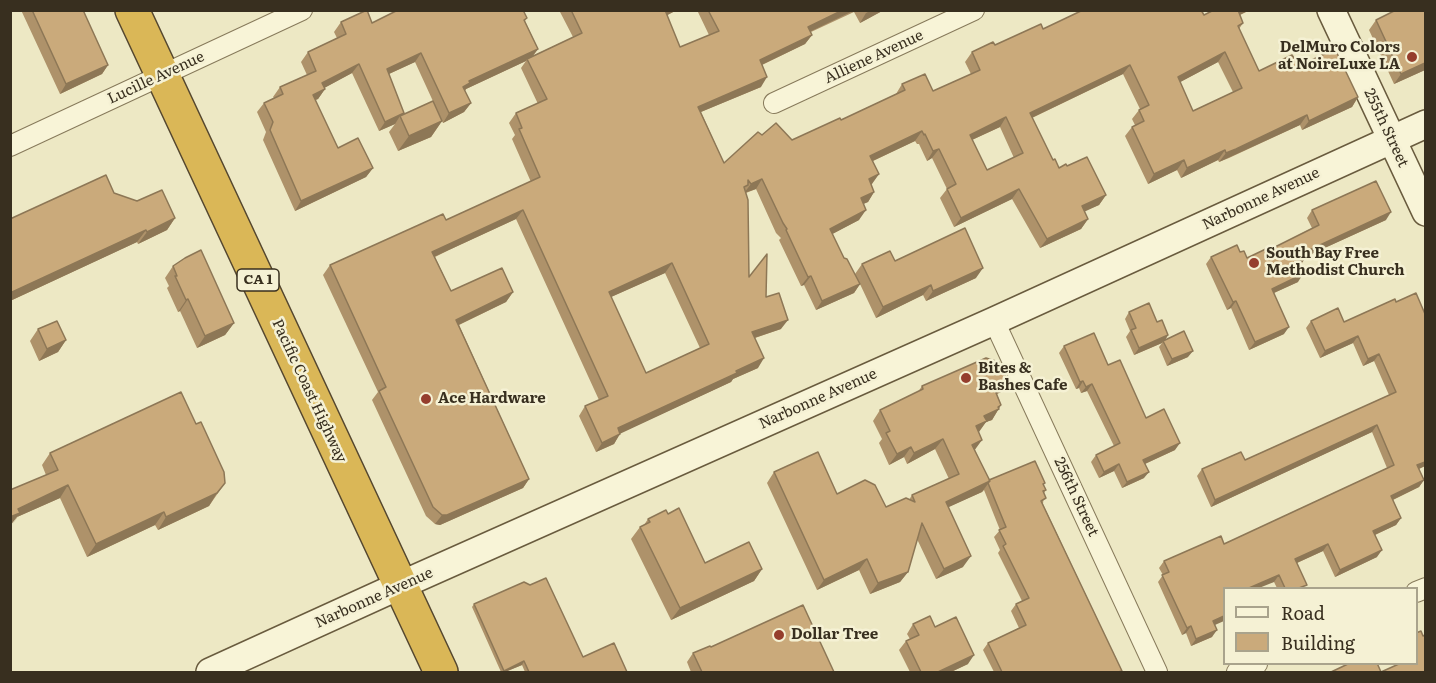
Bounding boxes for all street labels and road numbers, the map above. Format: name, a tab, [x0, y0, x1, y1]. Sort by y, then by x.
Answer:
street label: Alliene Avenue	[822, 26, 926, 88]
street label: Lucille Avenue	[105, 48, 207, 108]
street label: 255th Street	[1360, 86, 1412, 170]
street label: Narbonne Avenue	[1200, 164, 1322, 234]
road number: CA 1	[237, 269, 279, 291]
street label: Pacific Coast Highway	[268, 316, 350, 466]
street label: Narbonne Avenue	[756, 365, 880, 433]
street label: 256th Street	[1050, 455, 1102, 539]
street label: Narbonne Avenue	[312, 564, 436, 632]

